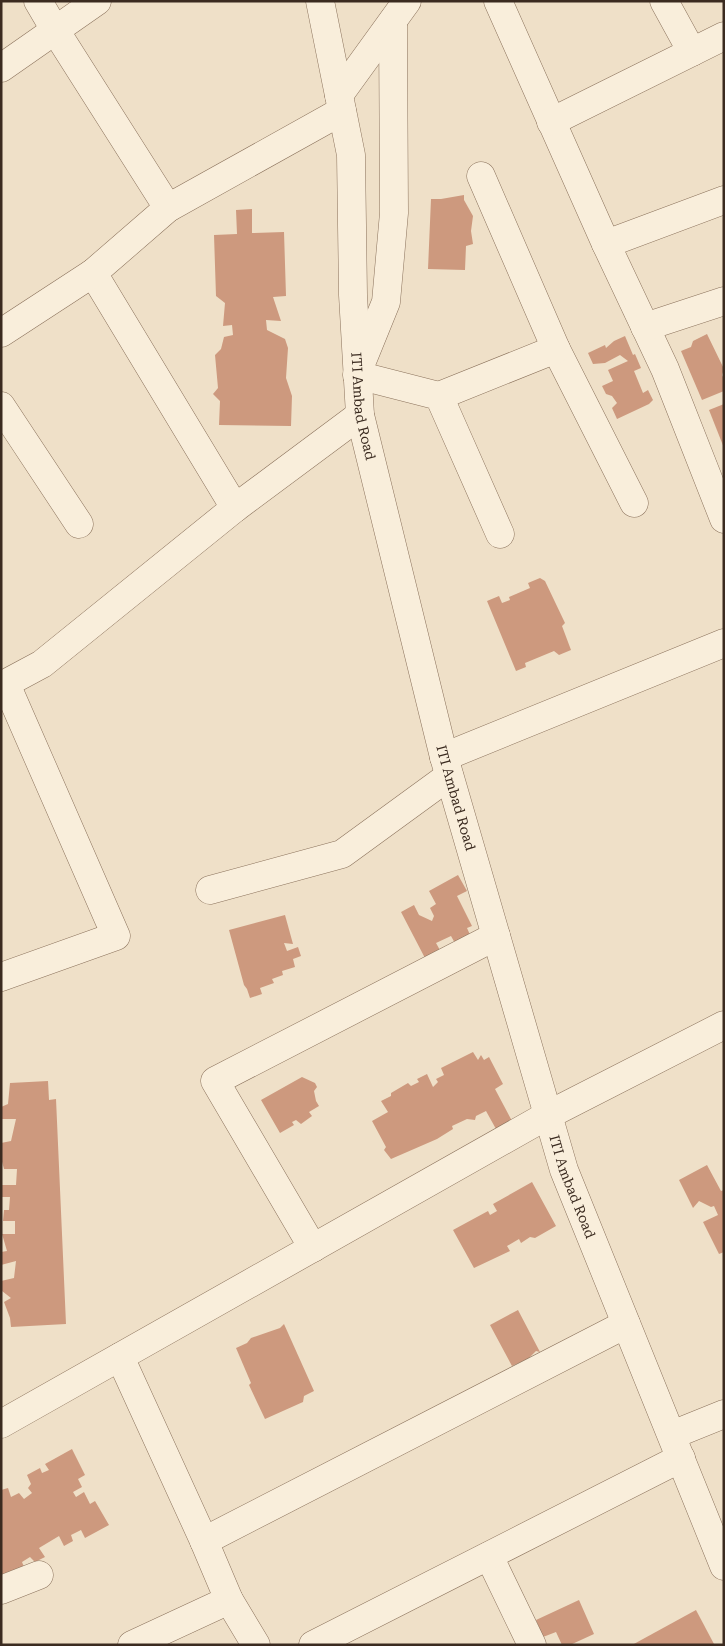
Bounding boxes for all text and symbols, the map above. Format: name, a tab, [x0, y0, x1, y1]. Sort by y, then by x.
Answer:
street label: ITI Ambad Road	[348, 352, 379, 462]
street label: ITI Ambad Road	[433, 743, 479, 852]
street label: ITI Ambad Road	[546, 1133, 599, 1241]

